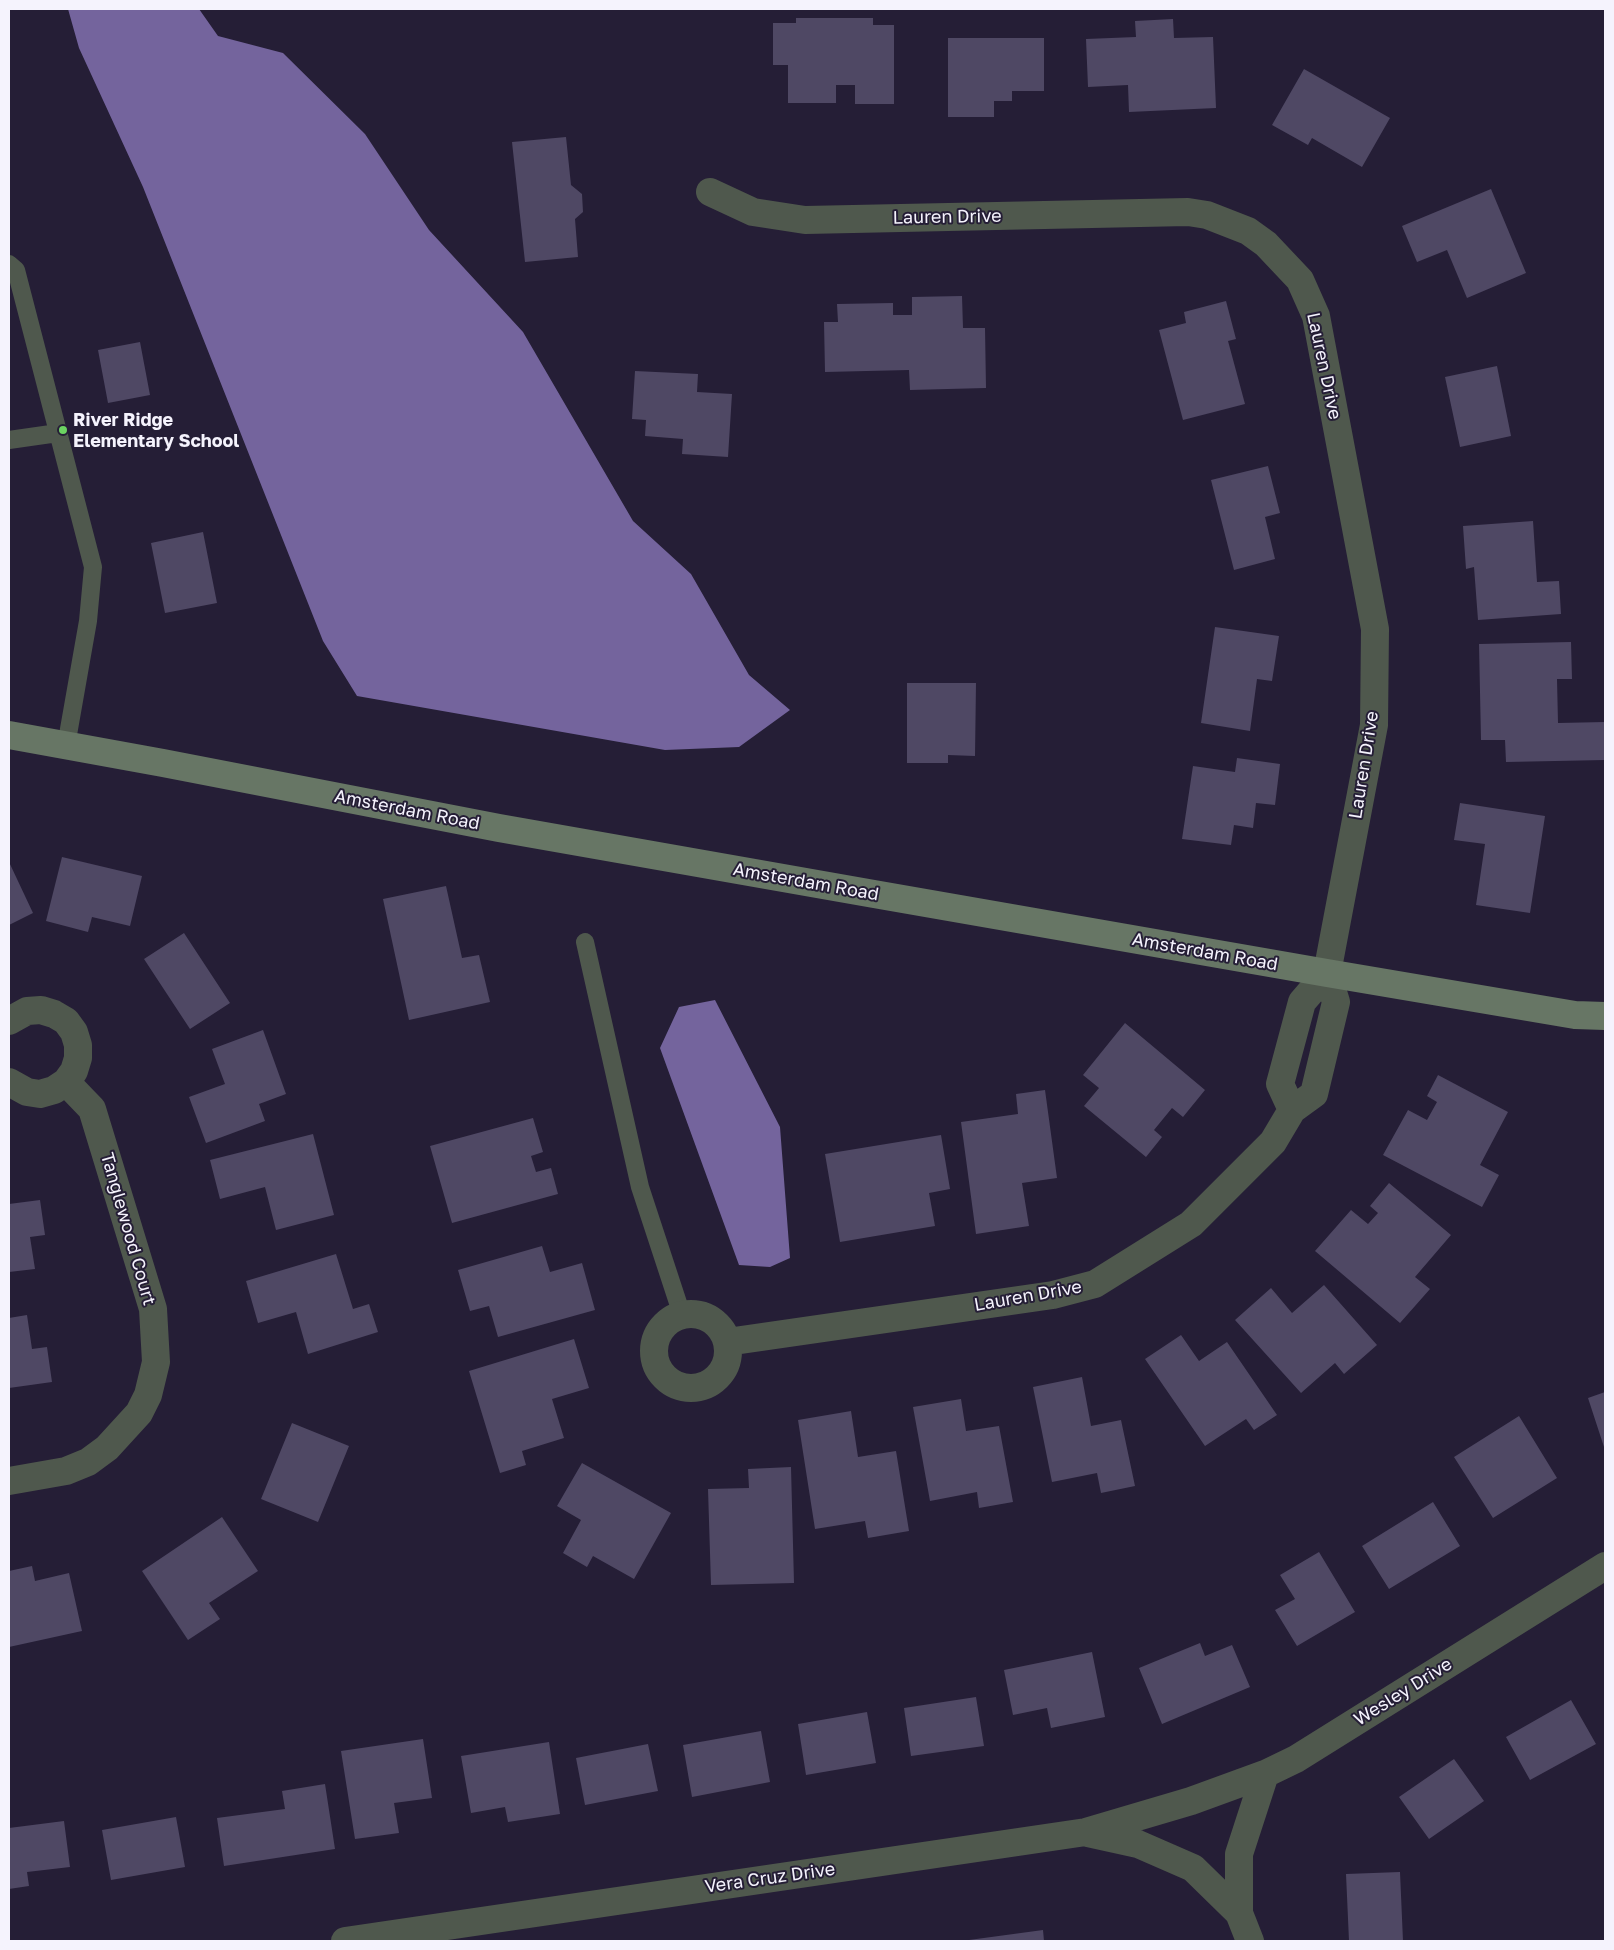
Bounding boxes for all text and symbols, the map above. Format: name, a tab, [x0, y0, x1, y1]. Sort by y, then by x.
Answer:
street label: Lauren Drive	[892, 205, 1002, 229]
street label: Lauren Drive	[1302, 310, 1346, 422]
place label: River Ridge Elementary School	[73, 409, 239, 452]
marker: River Ridge Elementary School	[57, 424, 69, 436]
street label: Lauren Drive	[1345, 710, 1383, 820]
street label: Amsterdam Road	[332, 785, 482, 835]
street label: Amsterdam Road	[731, 859, 881, 905]
street label: Amsterdam Road	[1130, 929, 1280, 975]
street label: Tanglewood Court	[96, 1150, 160, 1308]
street label: Lauren Drive	[972, 1276, 1084, 1316]
street label: Wesley Drive	[1350, 1653, 1456, 1731]
street label: Vera Cruz Drive	[703, 1858, 837, 1898]

